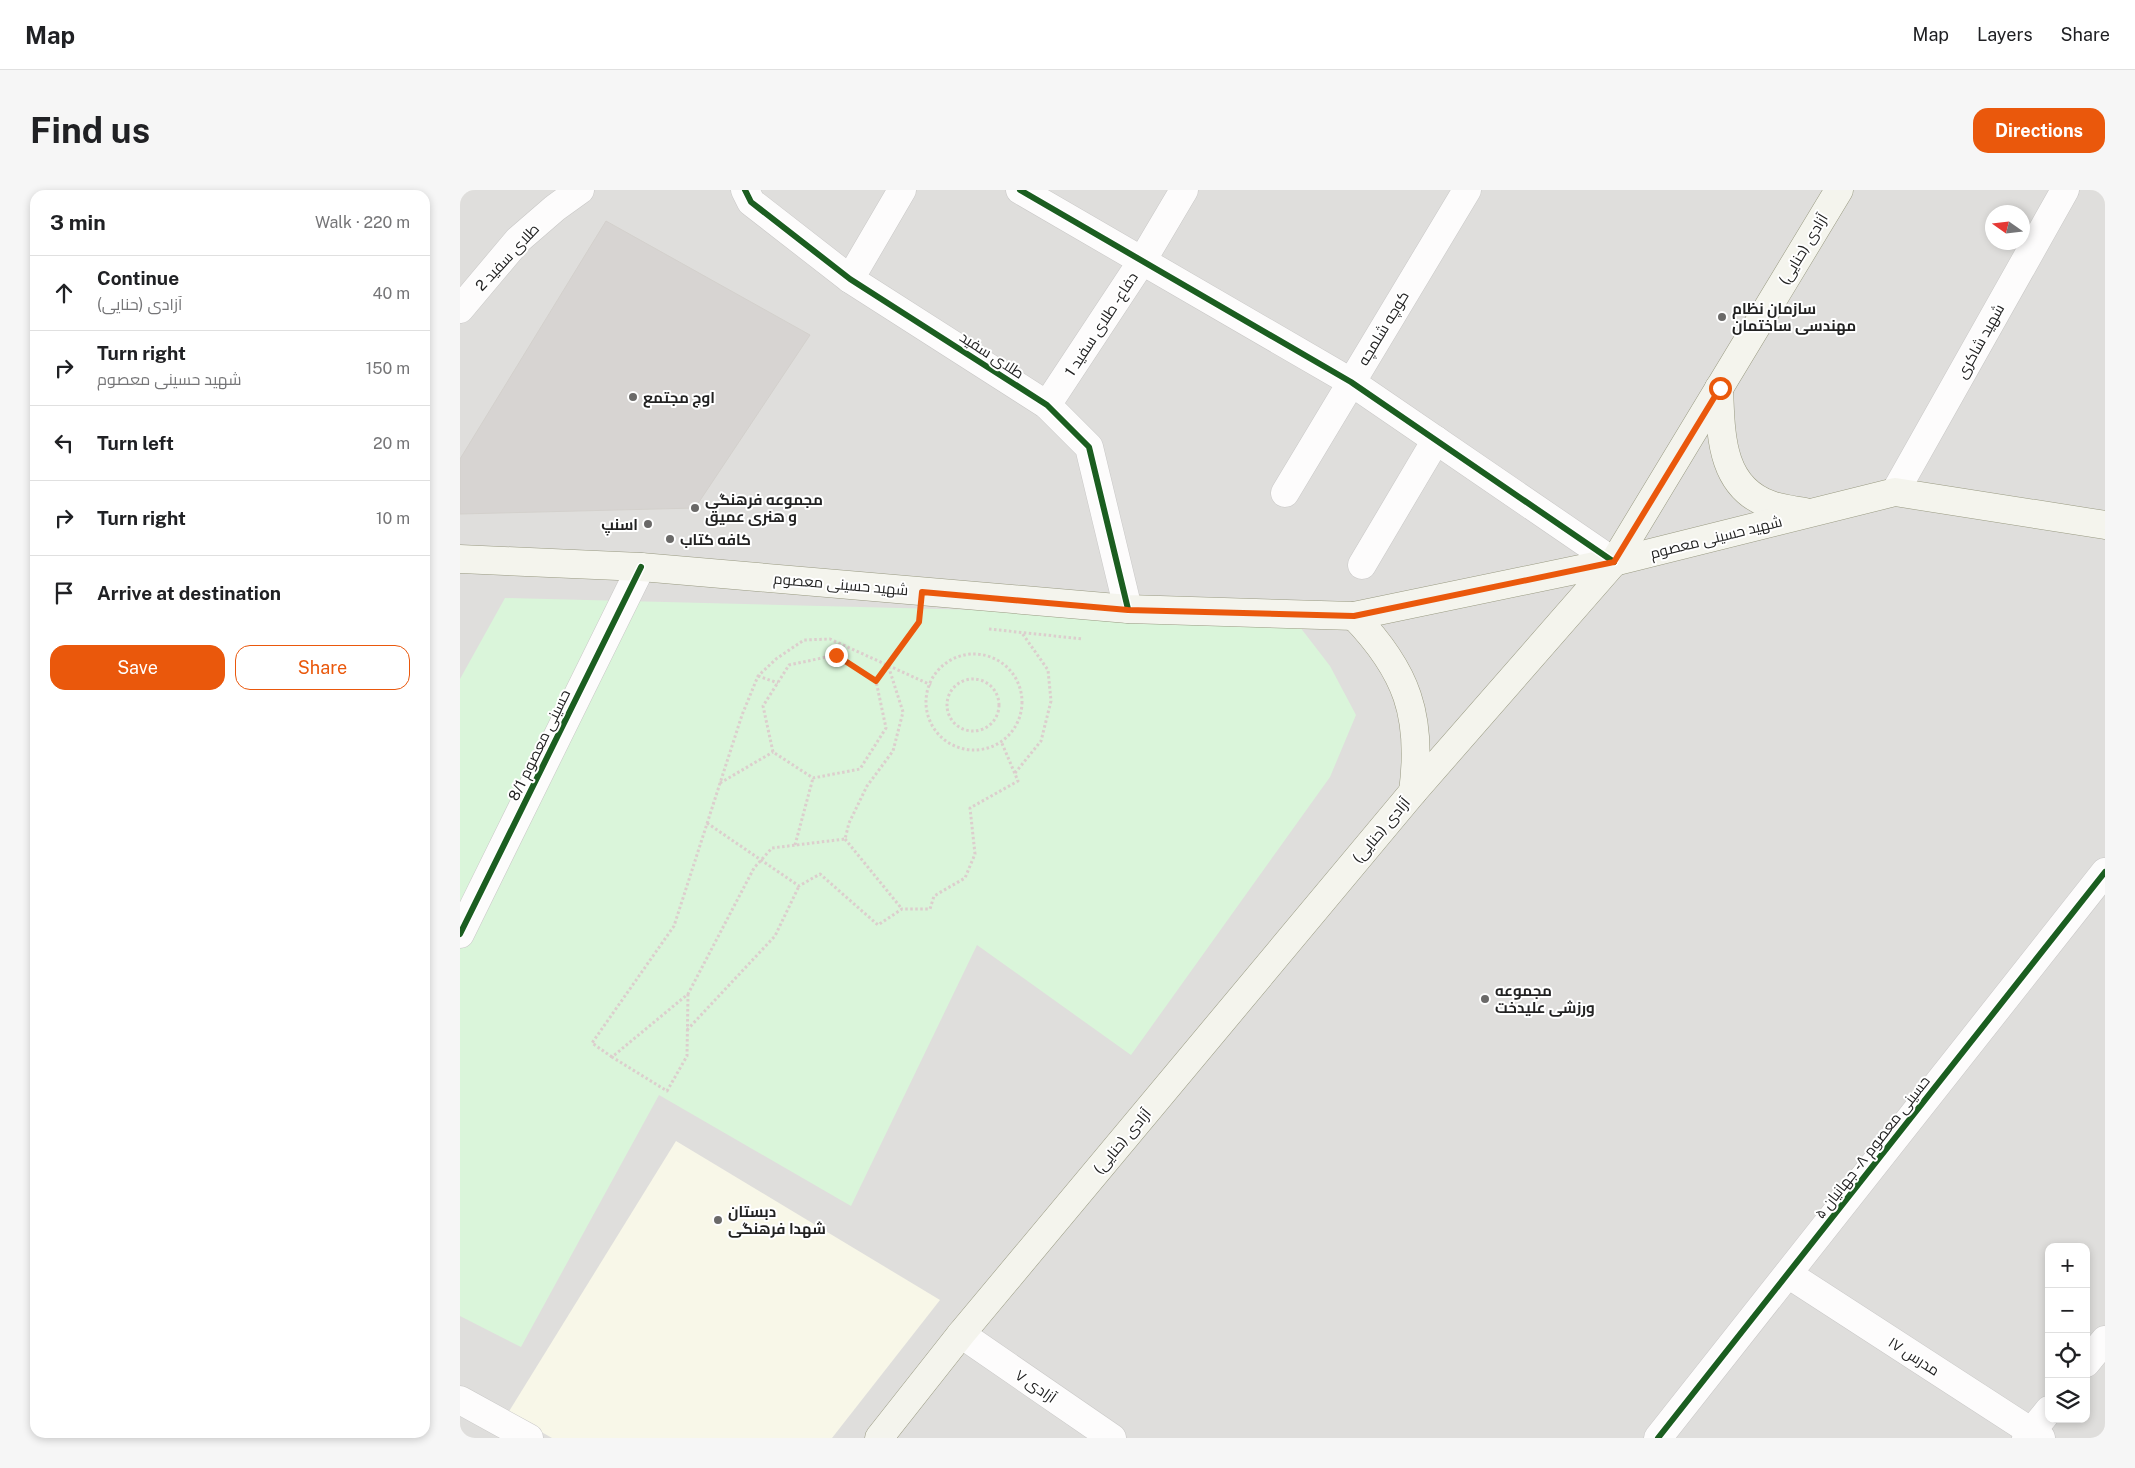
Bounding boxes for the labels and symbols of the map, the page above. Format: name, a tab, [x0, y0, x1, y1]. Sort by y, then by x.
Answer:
north arrow	[1985, 205, 2030, 250]
street label: آزادی (حنایی)	[1775, 210, 1833, 289]
street label: طلای سفید 2	[472, 220, 544, 295]
street label: دفاع - طلای سفید 1	[1061, 269, 1143, 381]
street label: کوچه شلمچه	[1354, 288, 1414, 369]
place label: سازمان نظام مهندسی ساختمان	[1732, 300, 1856, 335]
street label: شهید شاکری	[1953, 301, 2009, 382]
marker: سازمان نظام مهندسی ساختمان	[1716, 311, 1728, 323]
street label: طلای سفید	[956, 328, 1027, 384]
route start	[1709, 377, 1732, 400]
place label: اوج مجتمع	[643, 389, 715, 408]
marker: اوج مجتمع	[627, 391, 639, 403]
place label: مجموعه فرهنگی و هنری عمیق	[705, 491, 823, 526]
marker: مجموعه فرهنگی و هنری عمیق	[689, 502, 701, 514]
street label: شهید حسینی معصوم	[1648, 512, 1784, 564]
place label: اسنپ	[601, 516, 638, 536]
marker: اسنپ	[642, 518, 654, 530]
place label: کافه کتاب	[680, 531, 751, 548]
marker: کافه کتاب	[664, 533, 676, 545]
street label: شهید حسینی معصوم	[773, 570, 909, 600]
route end	[825, 644, 848, 667]
street label: حسینی معصوم 8/1	[505, 687, 575, 804]
street label: آزادی (حنایی)	[1349, 794, 1415, 867]
place label: مجموعه ورزشی علیدخت	[1495, 982, 1595, 1017]
marker: مجموعه ورزشی علیدخت	[1479, 993, 1491, 1005]
street label: حسینی معصوم ۸ - جهانیان ۵	[1811, 1072, 1935, 1223]
street label: آزادی (حنایی)	[1090, 1105, 1156, 1178]
place label: دبستان شهدا فرهنگی	[728, 1203, 826, 1238]
marker: دبستان شهدا فرهنگی	[712, 1214, 724, 1226]
street label: مدرس ۱۷	[1884, 1333, 1943, 1380]
street label: آزادی ۷	[1011, 1366, 1060, 1408]

